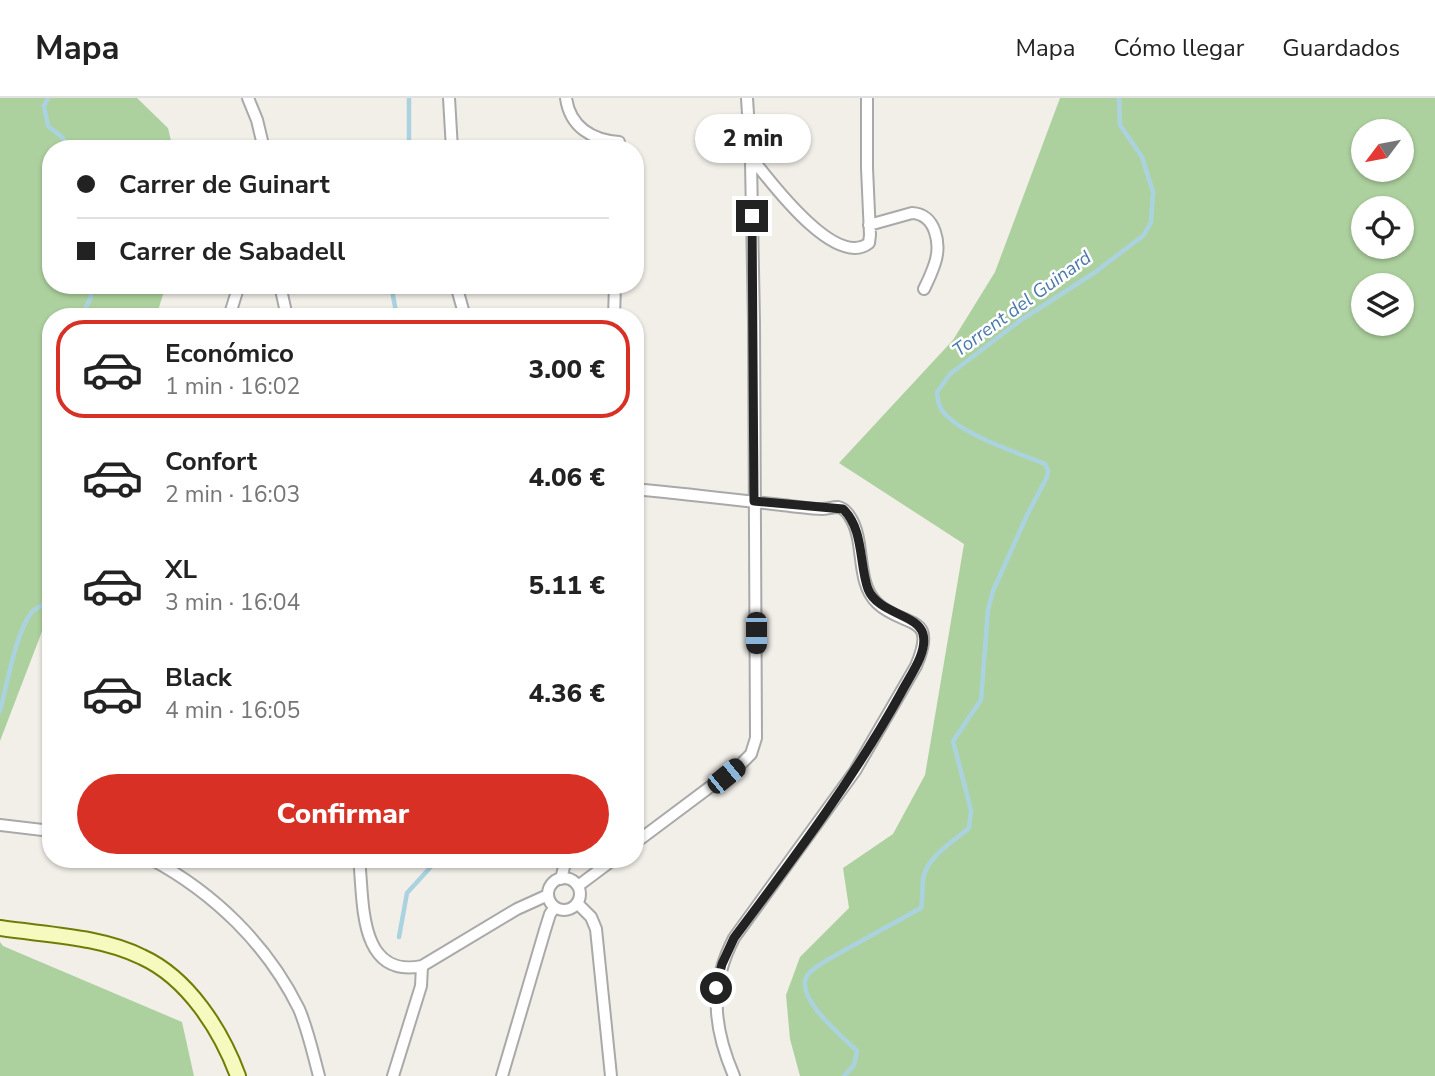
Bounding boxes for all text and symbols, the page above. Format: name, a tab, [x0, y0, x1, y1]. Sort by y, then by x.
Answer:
text: Mapa	[35, 26, 120, 71]
text: Mapa	[1015, 32, 1075, 64]
text: Cómo llegar	[1113, 32, 1244, 64]
text: Guardados	[1282, 32, 1400, 64]
callout: 2 min	[694, 115, 810, 164]
north arrow	[1351, 119, 1414, 182]
map controls	[1351, 119, 1414, 336]
text: 2 min	[723, 123, 783, 154]
text: Carrer de Guinart	[119, 167, 330, 202]
button: locate	[1351, 196, 1414, 259]
route end	[736, 200, 768, 232]
text: Carrer de Sabadell	[119, 234, 345, 269]
water label: Torrent del Guinard	[947, 244, 1097, 363]
button: layers	[1351, 273, 1414, 336]
text: Económico	[165, 336, 294, 371]
icon: car	[81, 338, 144, 401]
text: 3.00 €	[529, 352, 605, 387]
text: 1 min · 16:02	[165, 371, 300, 402]
text: Confort	[165, 444, 257, 479]
icon: car	[81, 446, 144, 509]
text: 4.06 €	[529, 460, 605, 495]
text: 2 min · 16:03	[165, 479, 300, 510]
text: XL	[165, 552, 197, 587]
icon: car	[81, 554, 144, 617]
text: 5.11 €	[529, 568, 605, 603]
text: 3 min · 16:04	[165, 587, 300, 618]
car	[746, 612, 767, 654]
text: Black	[165, 660, 232, 695]
icon: car	[81, 662, 144, 725]
text: 4.36 €	[529, 676, 605, 711]
text: 4 min · 16:05	[165, 695, 300, 726]
car	[704, 755, 749, 797]
button: Confirmar	[77, 774, 609, 854]
route start	[700, 972, 732, 1004]

